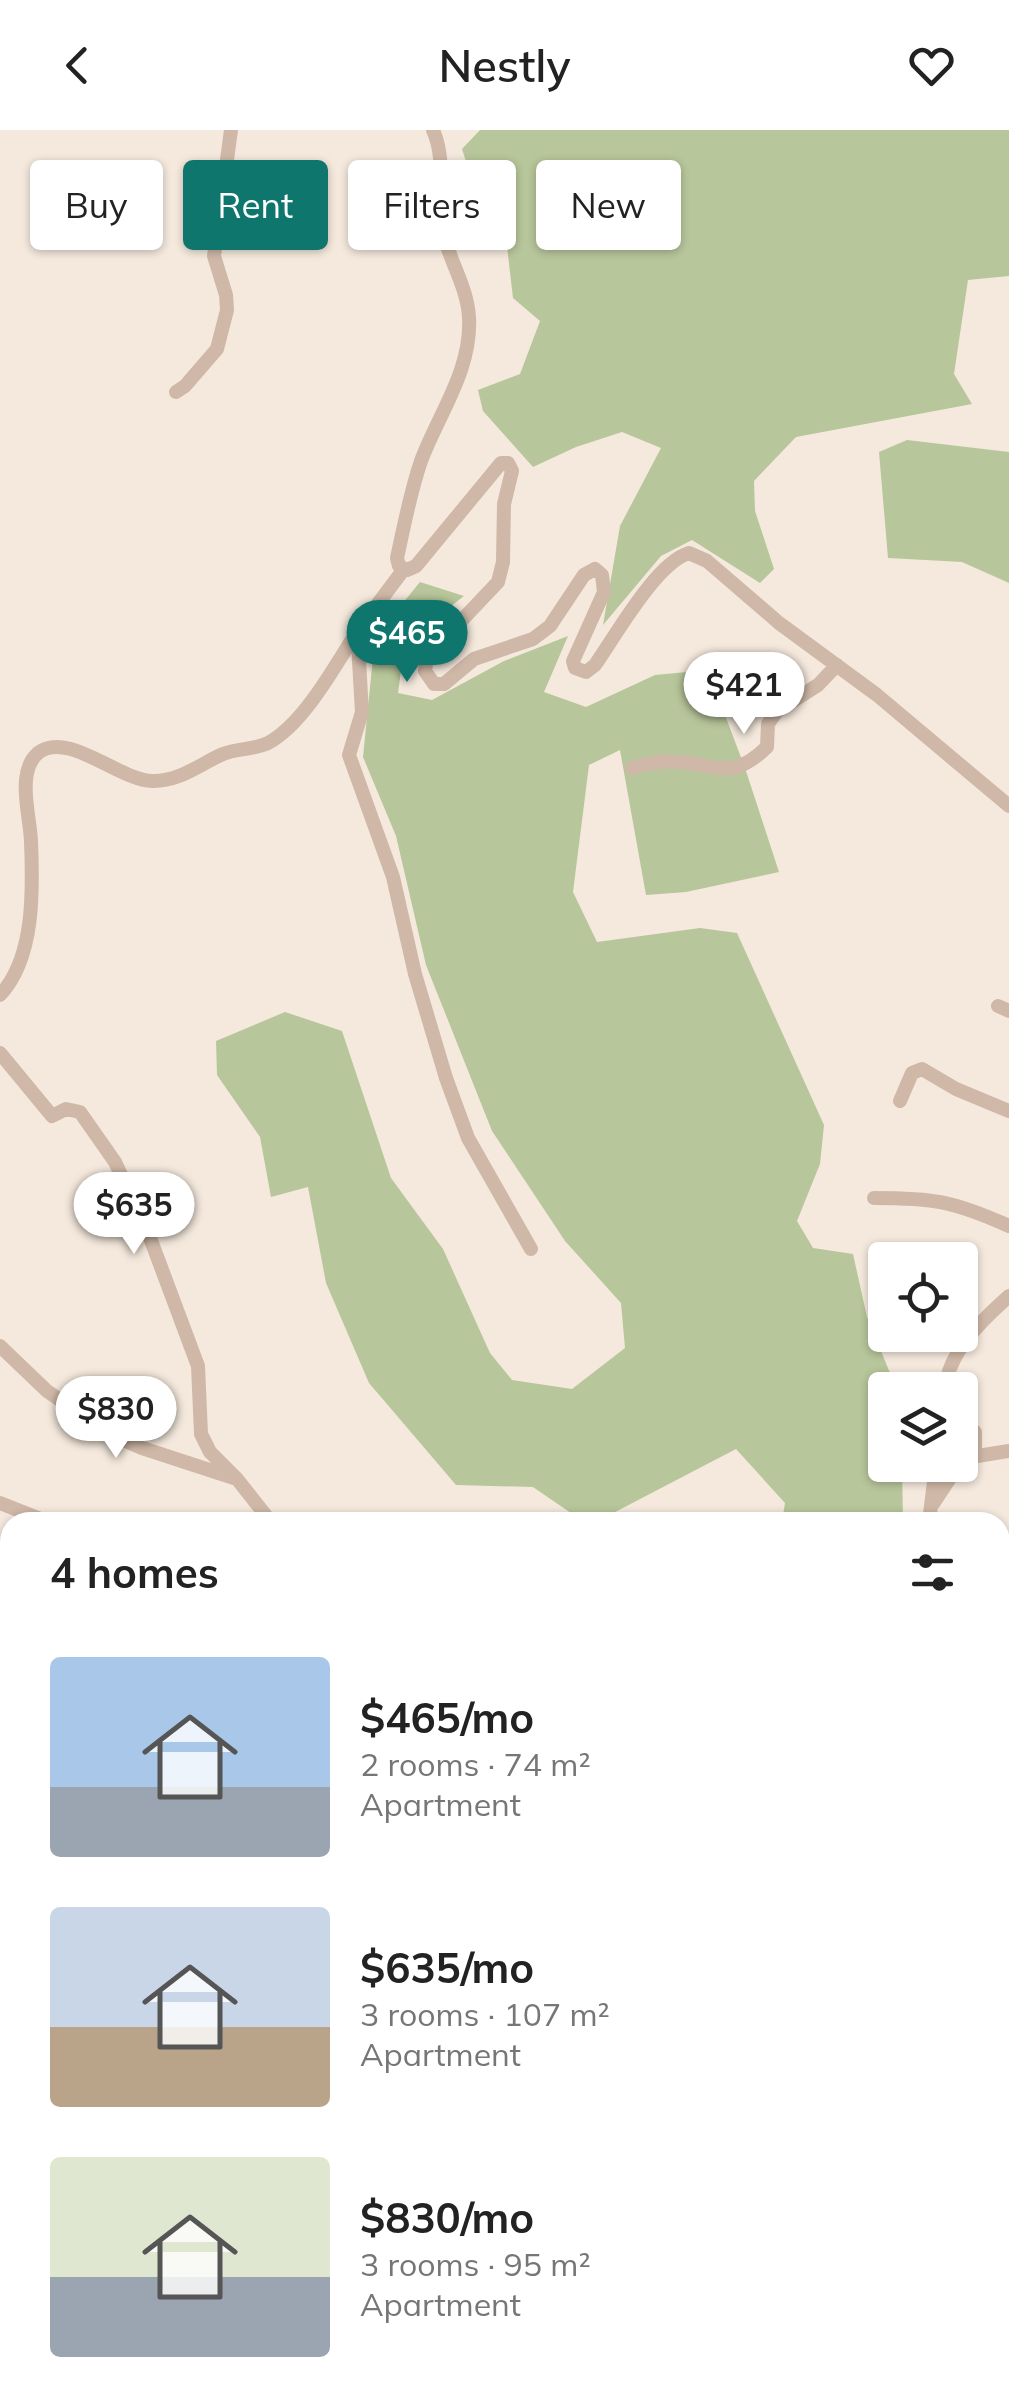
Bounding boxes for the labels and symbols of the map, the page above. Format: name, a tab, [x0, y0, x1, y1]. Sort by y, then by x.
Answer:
pin: $465	[348, 600, 466, 685]
pin: $421	[685, 652, 803, 737]
pin: $635	[75, 1172, 193, 1257]
pin: $830	[57, 1376, 175, 1461]

